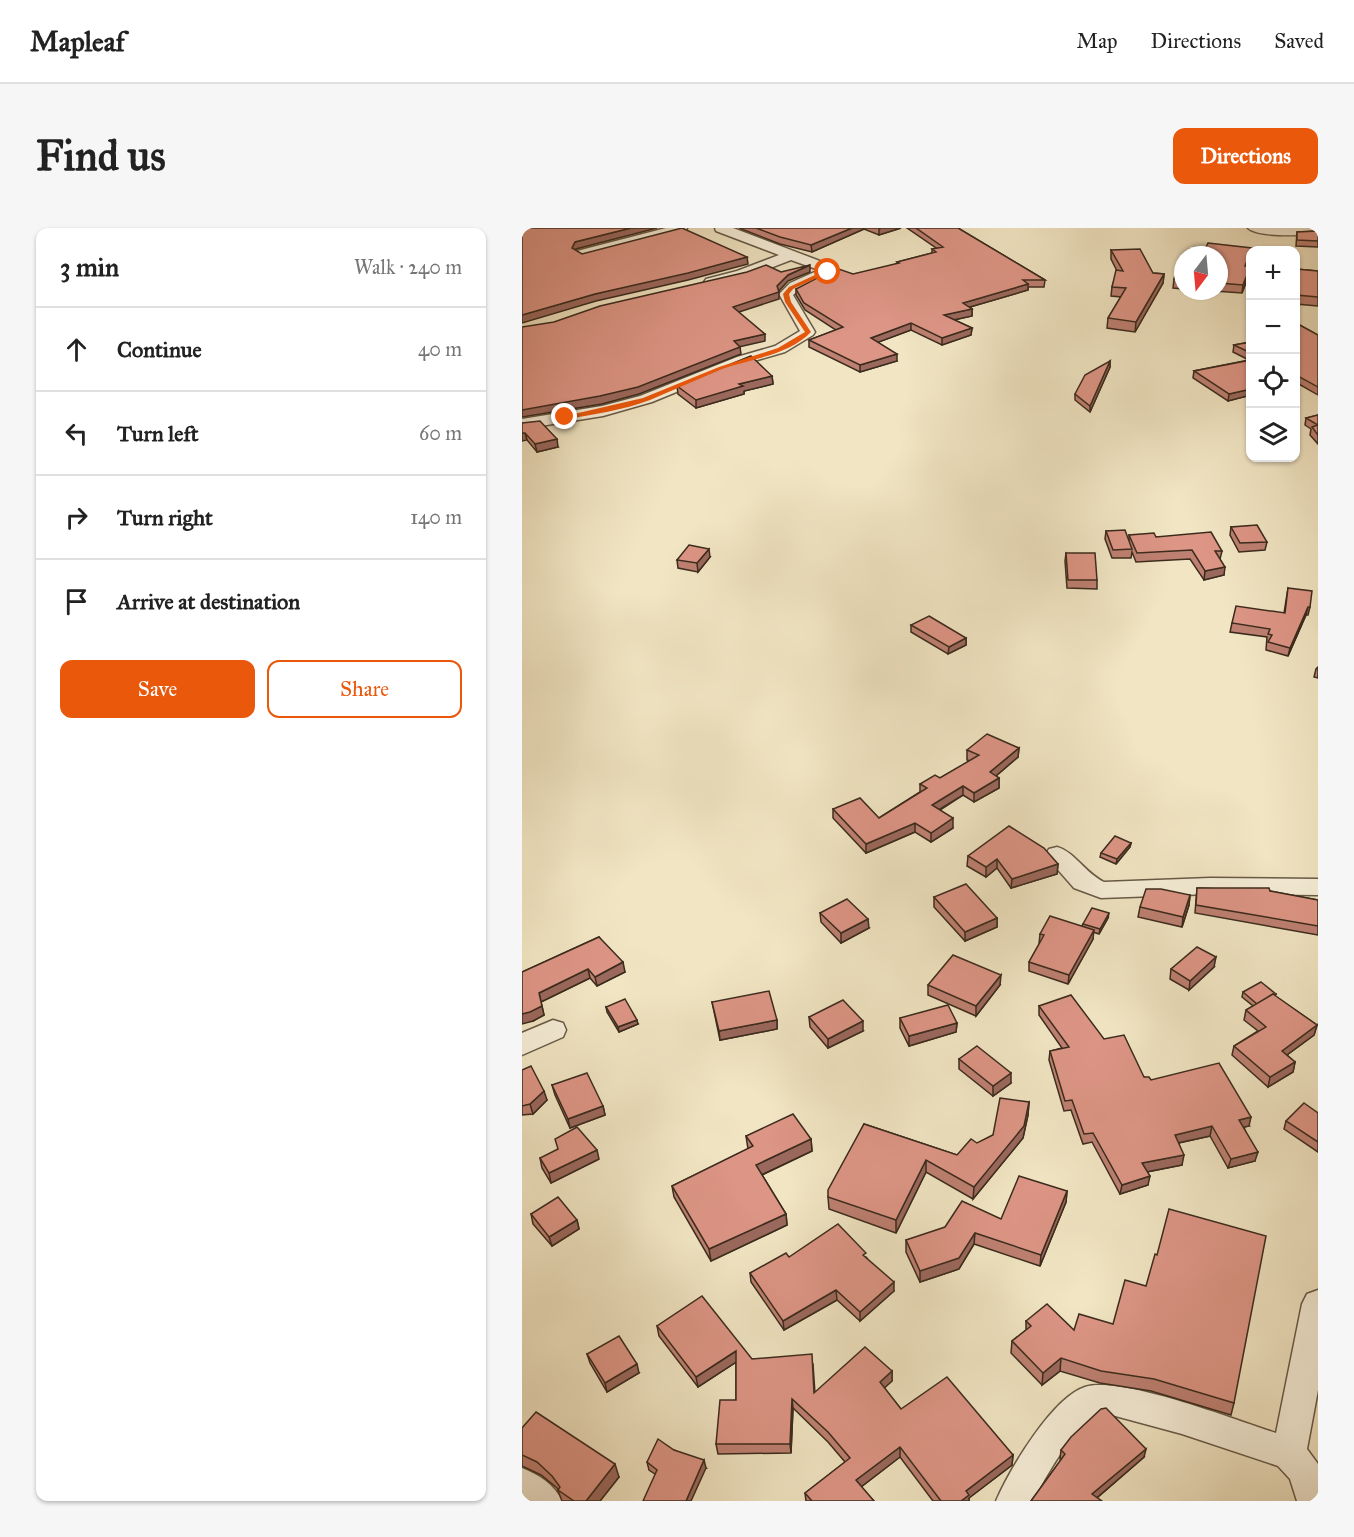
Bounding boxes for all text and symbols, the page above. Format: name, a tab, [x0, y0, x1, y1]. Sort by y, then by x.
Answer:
text: Mapleaf	[30, 24, 125, 59]
text: Map	[1077, 28, 1118, 54]
text: Directions	[1151, 28, 1241, 54]
text: Saved	[1274, 28, 1324, 54]
button: Directions	[1173, 128, 1318, 184]
text: Find us	[36, 130, 166, 182]
north arrow	[1174, 246, 1228, 300]
map controls	[1246, 246, 1300, 462]
button: +	[1246, 246, 1300, 300]
text: 3 min	[60, 251, 119, 283]
text: Walk · 240 m	[354, 255, 462, 279]
route start	[814, 258, 840, 284]
button: −	[1246, 300, 1300, 354]
icon: ahead	[60, 333, 93, 366]
text: Continue	[117, 336, 202, 363]
text: 40 m	[418, 337, 462, 361]
button: locate	[1246, 354, 1300, 408]
route end	[551, 403, 577, 429]
button: layers	[1246, 408, 1300, 462]
icon: left	[60, 417, 93, 450]
text: Turn left	[117, 420, 199, 447]
text: 60 m	[419, 421, 462, 445]
icon: right	[60, 501, 93, 534]
text: Turn right	[117, 504, 213, 531]
text: 140 m	[410, 505, 462, 529]
icon: arrive	[60, 585, 93, 618]
text: Arrive at destination	[117, 588, 300, 615]
button: Save	[60, 660, 255, 718]
button: Share	[267, 660, 462, 718]

